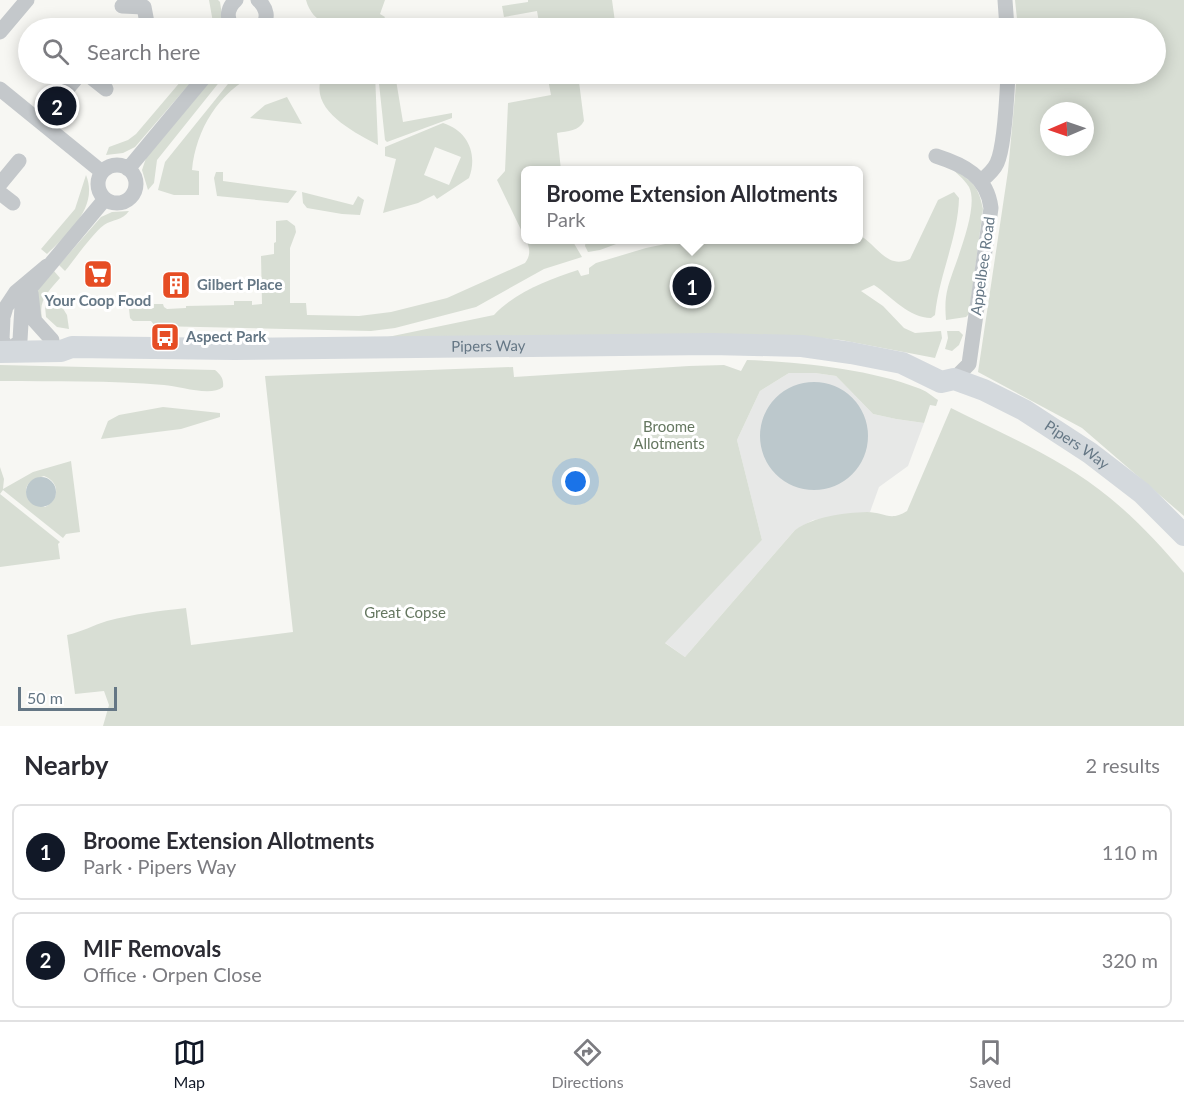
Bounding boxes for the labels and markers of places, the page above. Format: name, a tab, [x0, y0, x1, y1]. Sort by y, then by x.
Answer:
pin: 2	[38, 84, 76, 128]
supermarket icon: Your Coop Food	[82, 258, 114, 290]
pin: 1	[672, 264, 712, 308]
building icon: Gilbert Place	[160, 269, 192, 301]
place label: Gilbert Place	[197, 275, 282, 293]
place label: Your Coop Food	[44, 291, 151, 309]
bus stop icon: Aspect Park	[149, 321, 181, 353]
place label: Aspect Park	[185, 327, 267, 345]

